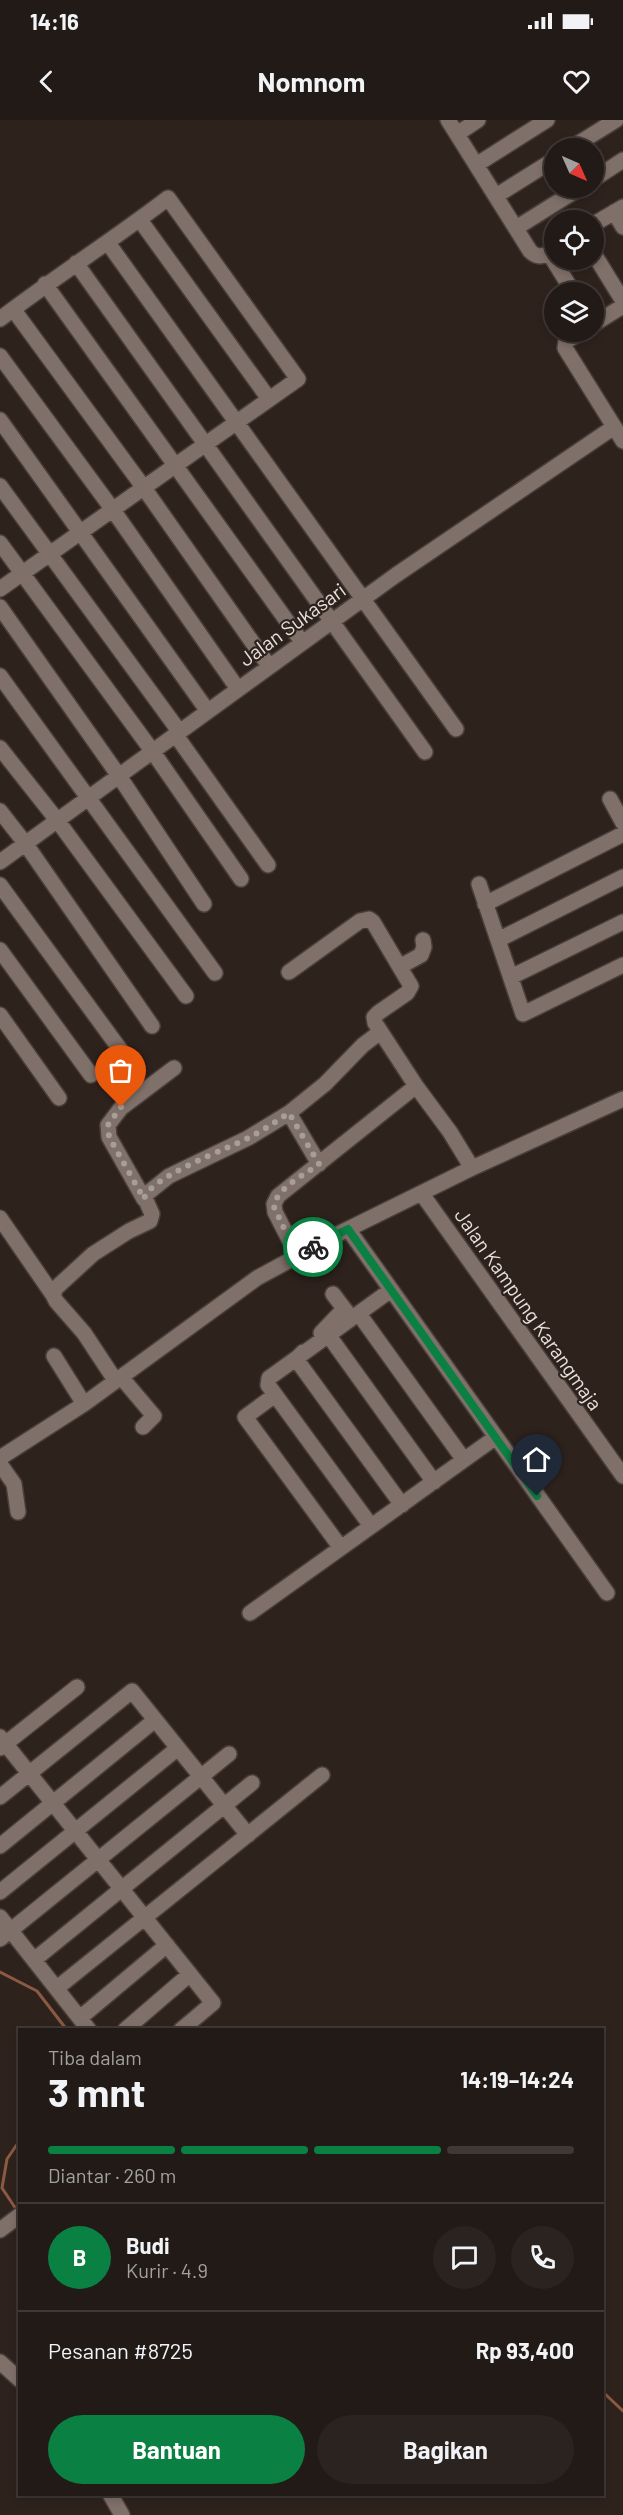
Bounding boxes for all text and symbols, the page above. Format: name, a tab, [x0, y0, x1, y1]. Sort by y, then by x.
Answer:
text: 14:16	[30, 8, 79, 34]
icon: back	[30, 65, 63, 98]
text: Nomnom	[258, 65, 365, 97]
icon: heart	[560, 65, 593, 98]
north arrow	[544, 138, 604, 198]
map controls	[544, 138, 604, 342]
button: locate	[544, 210, 604, 270]
button: layers	[544, 282, 604, 342]
street label: Jalan Sukasari	[234, 577, 350, 671]
pin	[95, 1045, 146, 1107]
icon: bag	[104, 1054, 137, 1087]
street label: Jalan Kampung Karangmaja	[450, 1203, 608, 1415]
courier	[283, 1217, 343, 1277]
icon: bike	[297, 1231, 330, 1264]
pin	[511, 1434, 562, 1496]
icon: home	[520, 1443, 553, 1476]
text: Tiba dalam	[48, 2045, 142, 2069]
text: 14:19–14:24	[460, 2066, 574, 2092]
text: 3 mnt	[48, 2068, 146, 2115]
text: Diantar · 260 m	[48, 2163, 176, 2187]
button: chat	[433, 2226, 496, 2289]
button: phone	[511, 2226, 574, 2289]
text: Budi	[126, 2232, 170, 2258]
text: B	[73, 2244, 86, 2270]
text: Kurir · 4.9	[126, 2258, 208, 2282]
text: Pesanan #8725	[48, 2337, 193, 2363]
text: Rp 93,400	[476, 2337, 574, 2363]
button: Bantuan	[48, 2415, 305, 2484]
button: Bagikan	[317, 2415, 574, 2484]

